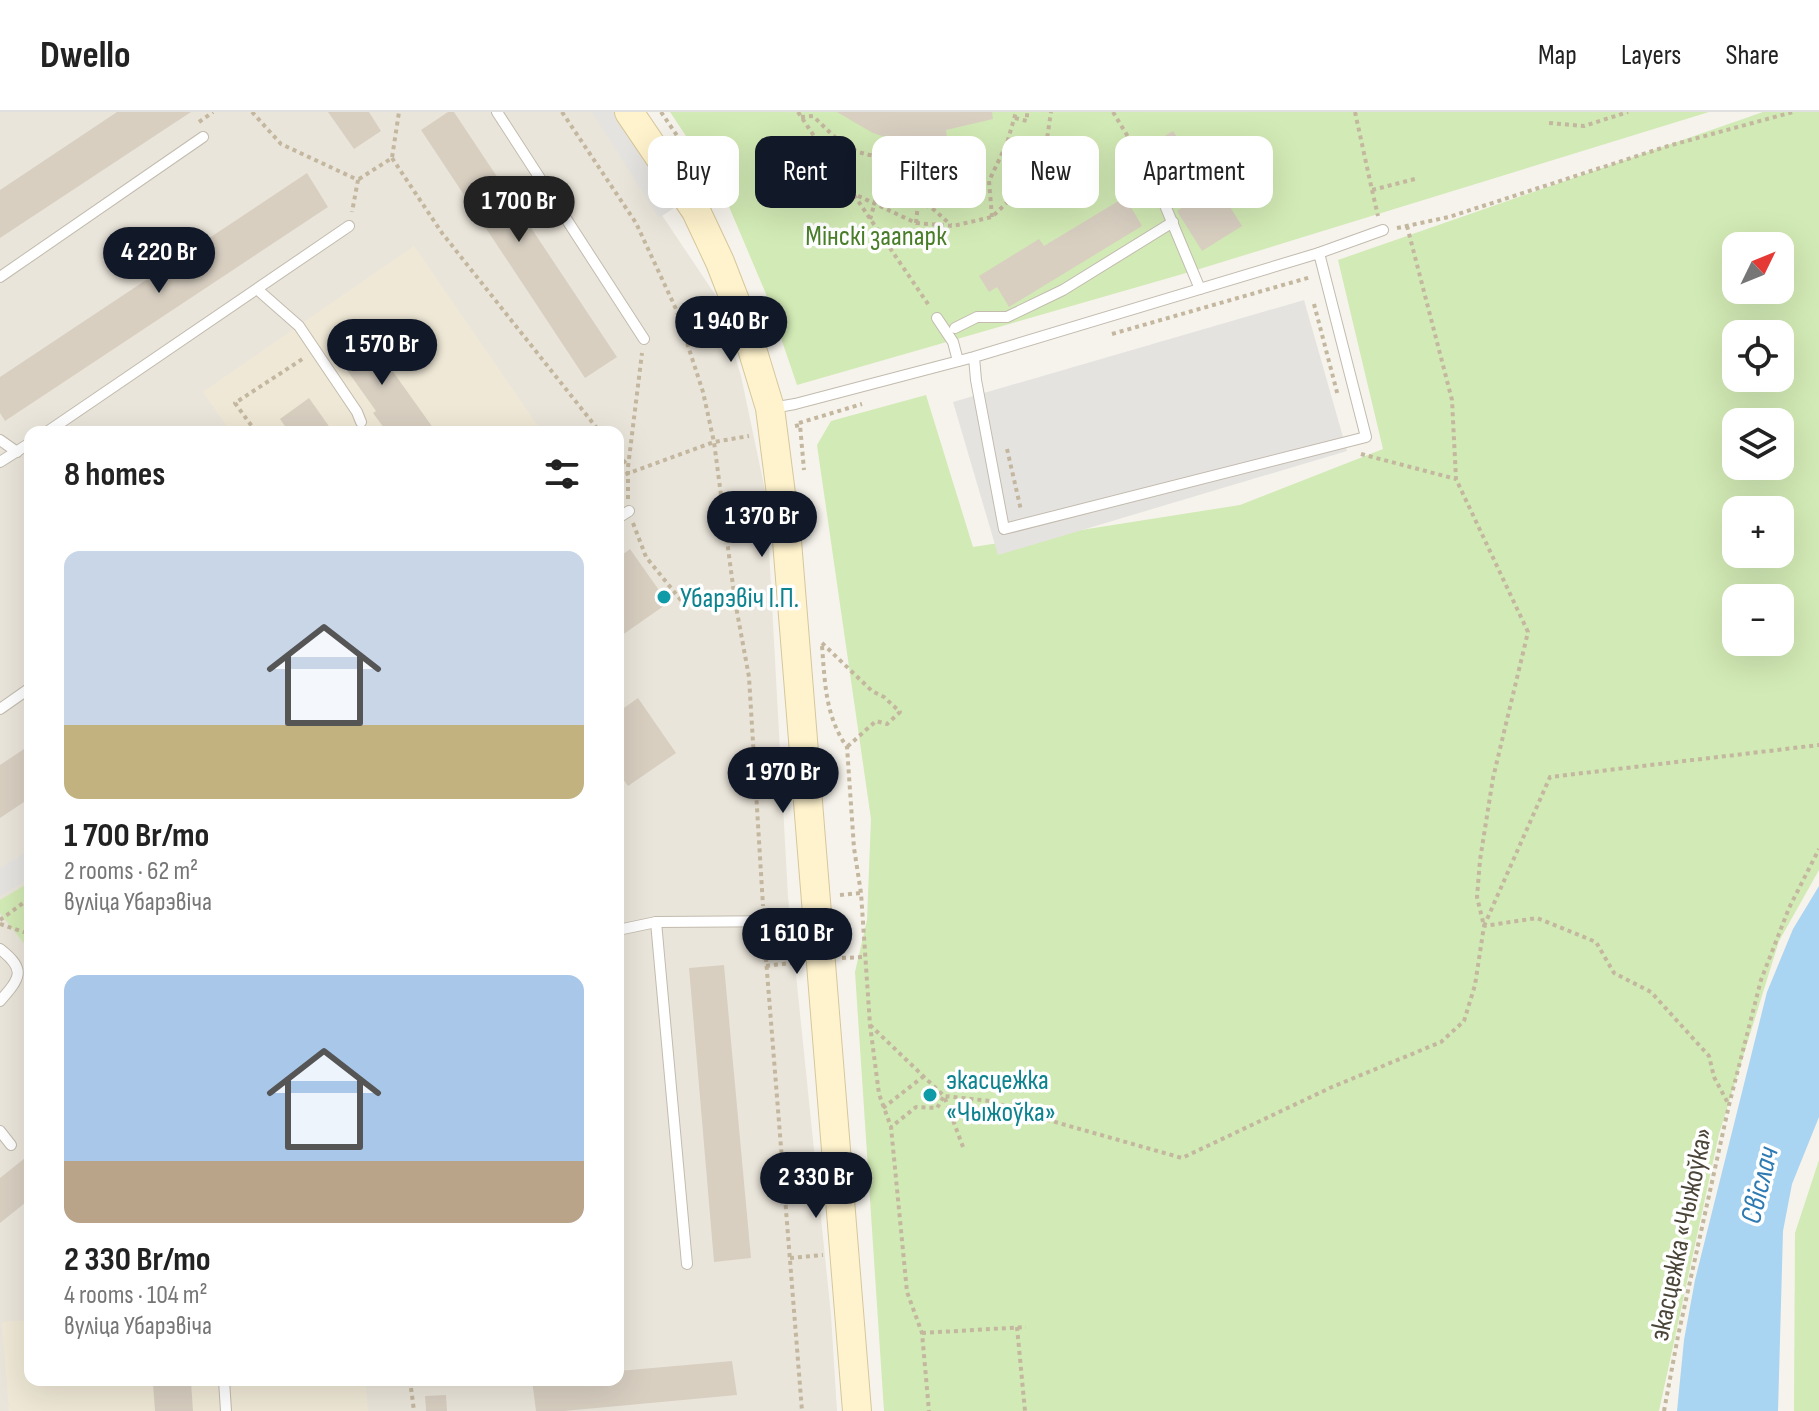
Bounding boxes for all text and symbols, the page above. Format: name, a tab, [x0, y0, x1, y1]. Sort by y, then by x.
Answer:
text: Dwello	[40, 33, 131, 78]
text: Map	[1538, 39, 1577, 72]
text: Layers	[1621, 39, 1681, 72]
text: Share	[1725, 39, 1779, 72]
chip: Buy	[648, 136, 739, 208]
chip: Rent	[755, 136, 856, 208]
chip: Filters	[872, 136, 986, 208]
chip: New	[1002, 136, 1099, 208]
chip: Apartment	[1115, 136, 1273, 208]
pin: 1 700 Br	[436, 176, 602, 244]
text: 1 700 Br	[482, 186, 556, 217]
park label: Мінскі заапарк	[805, 220, 947, 253]
pin: 4 220 Br	[76, 227, 242, 295]
north arrow	[1722, 232, 1794, 304]
map controls	[1722, 232, 1794, 656]
text: 4 220 Br	[121, 237, 197, 268]
pin: 1 940 Br	[648, 296, 814, 364]
text: 1 940 Br	[693, 306, 769, 337]
pin: 1 570 Br	[299, 319, 465, 387]
button: locate	[1722, 320, 1794, 392]
text: 1 570 Br	[345, 329, 419, 360]
button: layers	[1722, 408, 1794, 480]
icon: filters	[540, 452, 584, 496]
text: 8 homes	[64, 454, 165, 495]
pin: 1 370 Br	[679, 491, 845, 559]
button: +	[1722, 496, 1794, 568]
text: 1 370 Br	[725, 501, 799, 532]
place label: Убарэвіч І.П.	[680, 582, 799, 615]
button: −	[1722, 584, 1794, 656]
marker: Убарэвіч І.П.	[655, 588, 673, 606]
icon: home	[252, 603, 396, 747]
pin: 1 970 Br	[700, 747, 866, 815]
text: 1 970 Br	[746, 757, 820, 788]
text: 1 700 Br/mo	[64, 815, 209, 856]
text: 2 rooms · 62 m²	[64, 856, 198, 887]
text: вуліца Убарэвіча	[64, 887, 212, 918]
pin: 1 610 Br	[714, 908, 880, 976]
text: 1 610 Br	[760, 918, 834, 949]
icon: home	[252, 1027, 396, 1171]
place label: экасцежка «Чыжоўка»	[946, 1064, 1056, 1129]
marker: экасцежка «Чыжоўка»	[921, 1086, 939, 1104]
street label: экасцежка «Чыжоўка»	[1643, 1125, 1720, 1344]
water label: Свіслач	[1733, 1143, 1787, 1227]
pin: 2 330 Br	[733, 1152, 899, 1220]
text: 2 330 Br	[778, 1162, 854, 1193]
text: 2 330 Br/mo	[64, 1239, 211, 1280]
text: 4 rooms · 104 m²	[64, 1280, 208, 1311]
text: вуліца Убарэвіча	[64, 1311, 212, 1342]

